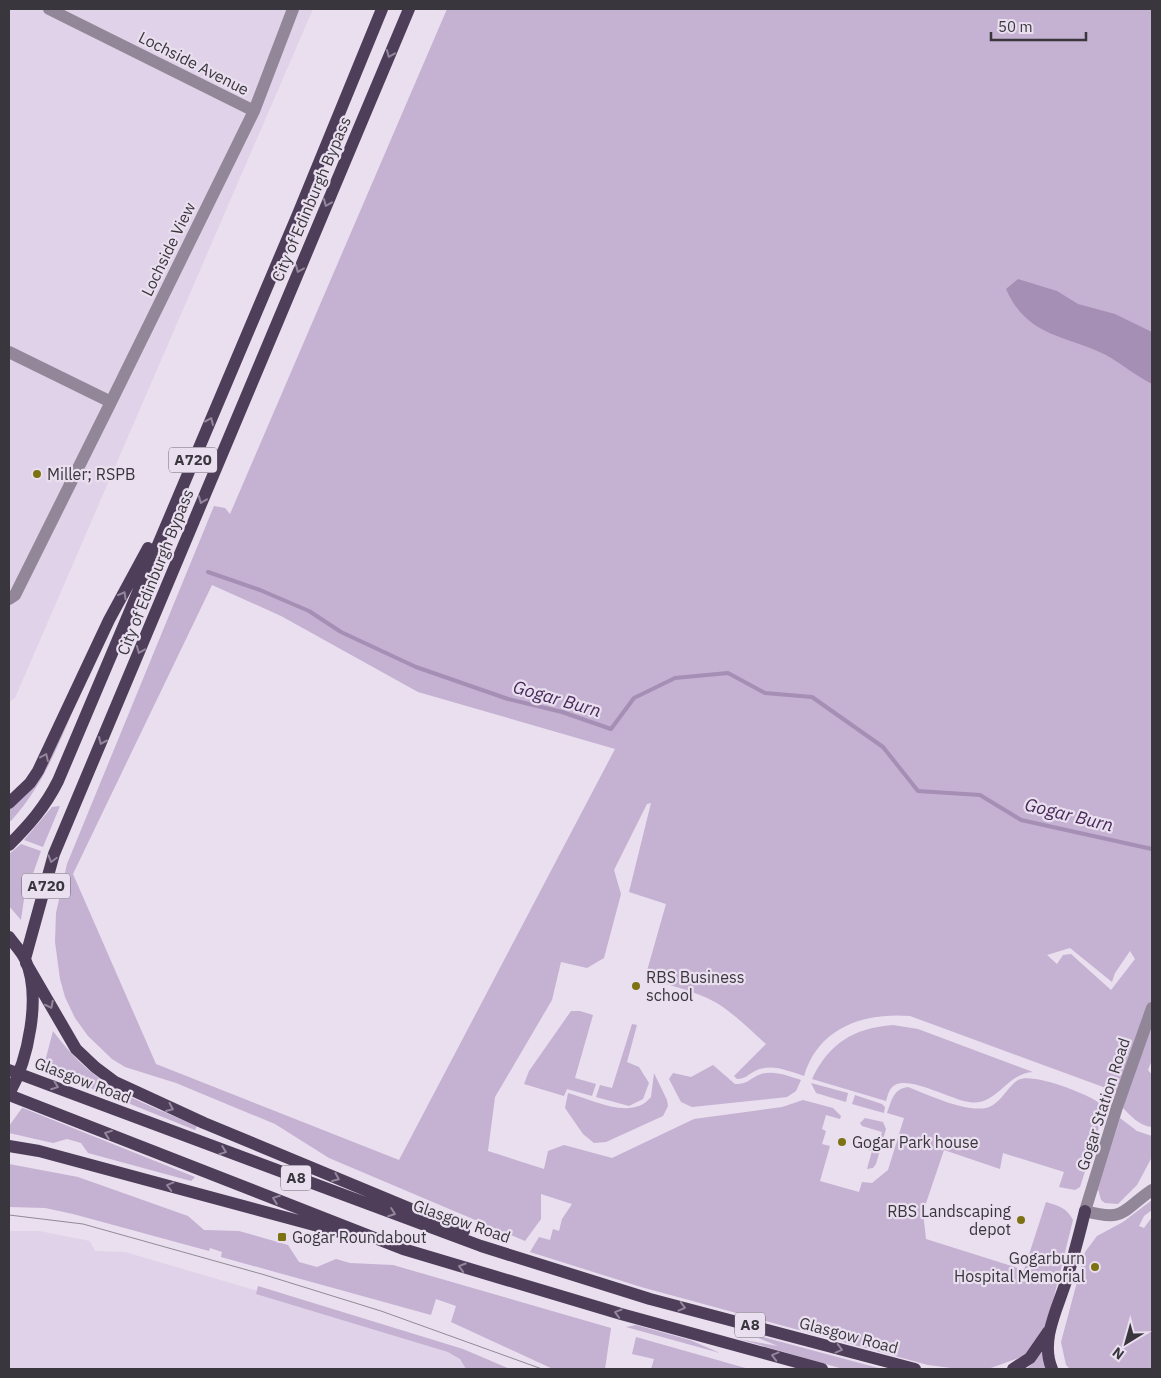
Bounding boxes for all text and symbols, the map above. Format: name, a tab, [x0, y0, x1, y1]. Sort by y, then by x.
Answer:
scale bar	[991, 10, 1086, 42]
text: 50 m	[998, 17, 1033, 36]
street label: Lochside Avenue	[136, 27, 253, 99]
one-way arrow	[386, 49, 396, 58]
street label: City of Edinburgh Bypass	[267, 113, 355, 285]
one-way arrow	[322, 198, 333, 207]
street label: Lochside View	[137, 199, 199, 299]
one-way arrow	[295, 264, 305, 273]
one-way arrow	[205, 417, 215, 425]
road number: A720	[169, 448, 217, 472]
place label: Miller; RSPB	[47, 464, 135, 484]
marker: Miller; RSPB	[31, 468, 43, 480]
street label: City of Edinburgh Bypass	[112, 486, 198, 658]
one-way arrow	[198, 495, 209, 504]
one-way arrow	[117, 591, 127, 600]
one-way arrow	[136, 645, 146, 654]
water label: Gogar Burn	[511, 675, 604, 722]
one-way arrow	[97, 736, 108, 745]
one-way arrow	[39, 753, 49, 762]
water label: Gogar Burn	[1023, 792, 1116, 837]
one-way arrow	[48, 854, 58, 863]
road number: A720	[22, 874, 70, 898]
place label: RBS Business school	[646, 967, 744, 1005]
marker: RBS Business school	[630, 980, 642, 992]
one-way arrow	[44, 1000, 54, 1009]
street label: Gogar Station Road	[1072, 1035, 1134, 1173]
street label: Glasgow Road	[32, 1052, 134, 1108]
one-way arrow	[50, 1080, 59, 1090]
one-way arrow	[165, 1101, 174, 1112]
one-way arrow	[105, 1129, 113, 1139]
place label: Gogar Park house	[852, 1132, 979, 1152]
marker: Gogar Park house	[836, 1136, 848, 1148]
one-way arrow	[218, 1145, 226, 1155]
road number: A8	[281, 1166, 311, 1190]
one-way arrow	[331, 1172, 340, 1183]
one-way arrow	[166, 1181, 174, 1192]
one-way arrow	[272, 1195, 281, 1205]
street label: Glasgow Road	[411, 1195, 513, 1247]
place label: RBS Landscaping depot	[887, 1201, 1012, 1239]
one-way arrow	[387, 1207, 395, 1217]
marker: RBS Landscaping depot	[1015, 1214, 1027, 1226]
place label: Gogar Roundabout	[292, 1227, 427, 1247]
marker: Gogar Roundabout	[276, 1231, 288, 1243]
place label: Gogarburn Hospital Memorial	[954, 1248, 1085, 1286]
marker: Gogarburn Hospital Memorial	[1089, 1261, 1101, 1273]
one-way arrow	[459, 1263, 467, 1273]
one-way arrow	[678, 1302, 686, 1312]
one-way arrow	[615, 1308, 623, 1318]
road number: A8	[735, 1312, 765, 1338]
street label: Glasgow Road	[797, 1312, 901, 1358]
north arrow	[1101, 1318, 1151, 1368]
one-way arrow	[835, 1343, 844, 1354]
text: N	[1109, 1343, 1128, 1364]
one-way arrow	[771, 1352, 779, 1362]

